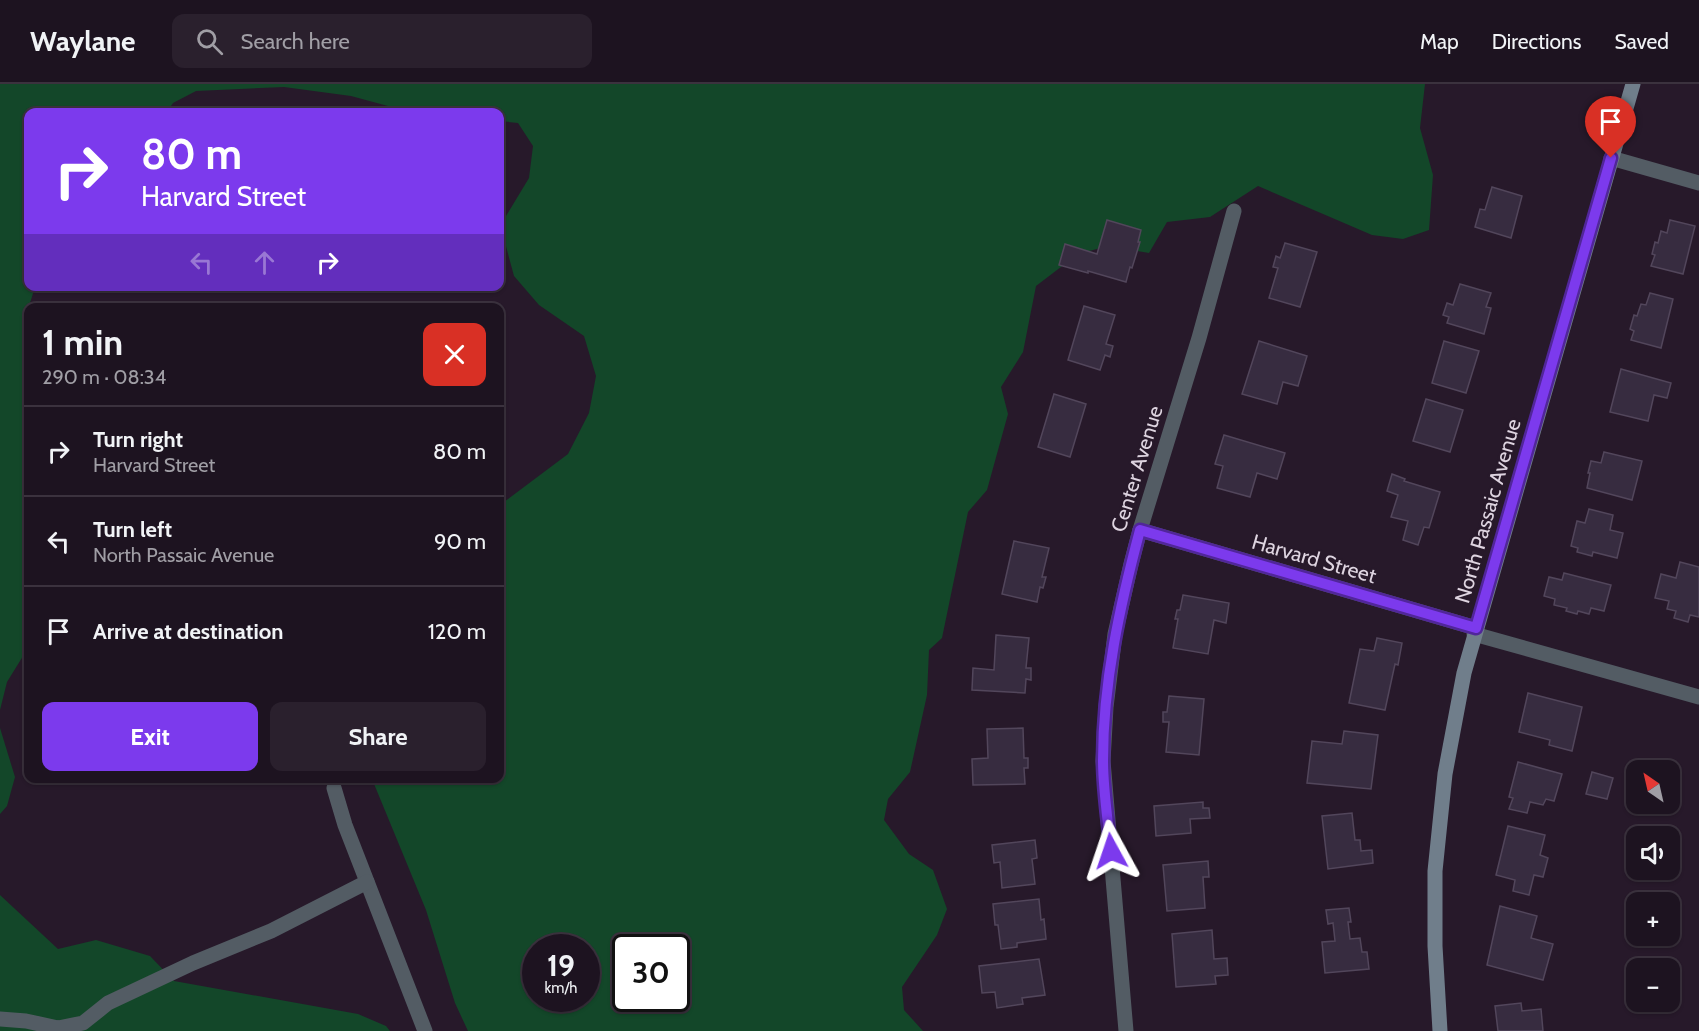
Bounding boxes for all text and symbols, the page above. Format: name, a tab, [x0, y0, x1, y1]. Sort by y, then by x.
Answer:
search box	[172, 14, 592, 68]
text: Waylane	[30, 24, 136, 58]
icon: search	[193, 25, 226, 58]
text: Search here	[241, 28, 350, 55]
text: Map	[1420, 29, 1459, 54]
text: Directions	[1492, 29, 1581, 54]
text: Saved	[1614, 29, 1669, 54]
pin	[1585, 96, 1636, 158]
icon: arrive	[1594, 105, 1627, 138]
text: 80 m	[141, 128, 242, 180]
icon: right	[42, 132, 120, 210]
text: Harvard Street	[141, 180, 306, 213]
icon: left	[185, 246, 218, 279]
icon: ahead	[248, 246, 281, 279]
icon: right	[311, 246, 344, 279]
text: 1 min	[42, 320, 123, 364]
button: close	[423, 323, 486, 386]
text: 290 m · 08:34	[42, 365, 166, 389]
street label: Center Avenue	[1105, 402, 1168, 535]
street label: North Passaic Avenue	[1449, 416, 1526, 606]
text: Turn right	[93, 426, 183, 453]
icon: right	[42, 435, 75, 468]
text: 80 m	[433, 438, 486, 465]
text: Harvard Street	[93, 453, 215, 477]
text: Turn left	[93, 516, 172, 543]
icon: left	[42, 525, 75, 558]
text: 90 m	[434, 528, 486, 555]
street label: Harvard Street	[1249, 529, 1379, 588]
text: North Passaic Avenue	[93, 543, 274, 567]
icon: arrive	[42, 615, 75, 648]
text: Arrive at destination	[93, 618, 283, 645]
text: 120 m	[428, 618, 486, 645]
button: Exit	[42, 702, 258, 771]
button: Share	[270, 702, 486, 771]
north arrow	[1626, 760, 1680, 814]
map controls	[1626, 760, 1680, 1012]
position arrow	[1079, 819, 1143, 883]
button: sound	[1626, 826, 1680, 880]
button: +	[1626, 892, 1680, 946]
speed limit sign: 30	[612, 934, 690, 1012]
text: 19	[547, 947, 575, 984]
button: −	[1626, 958, 1680, 1012]
text: km/h	[545, 979, 577, 997]

